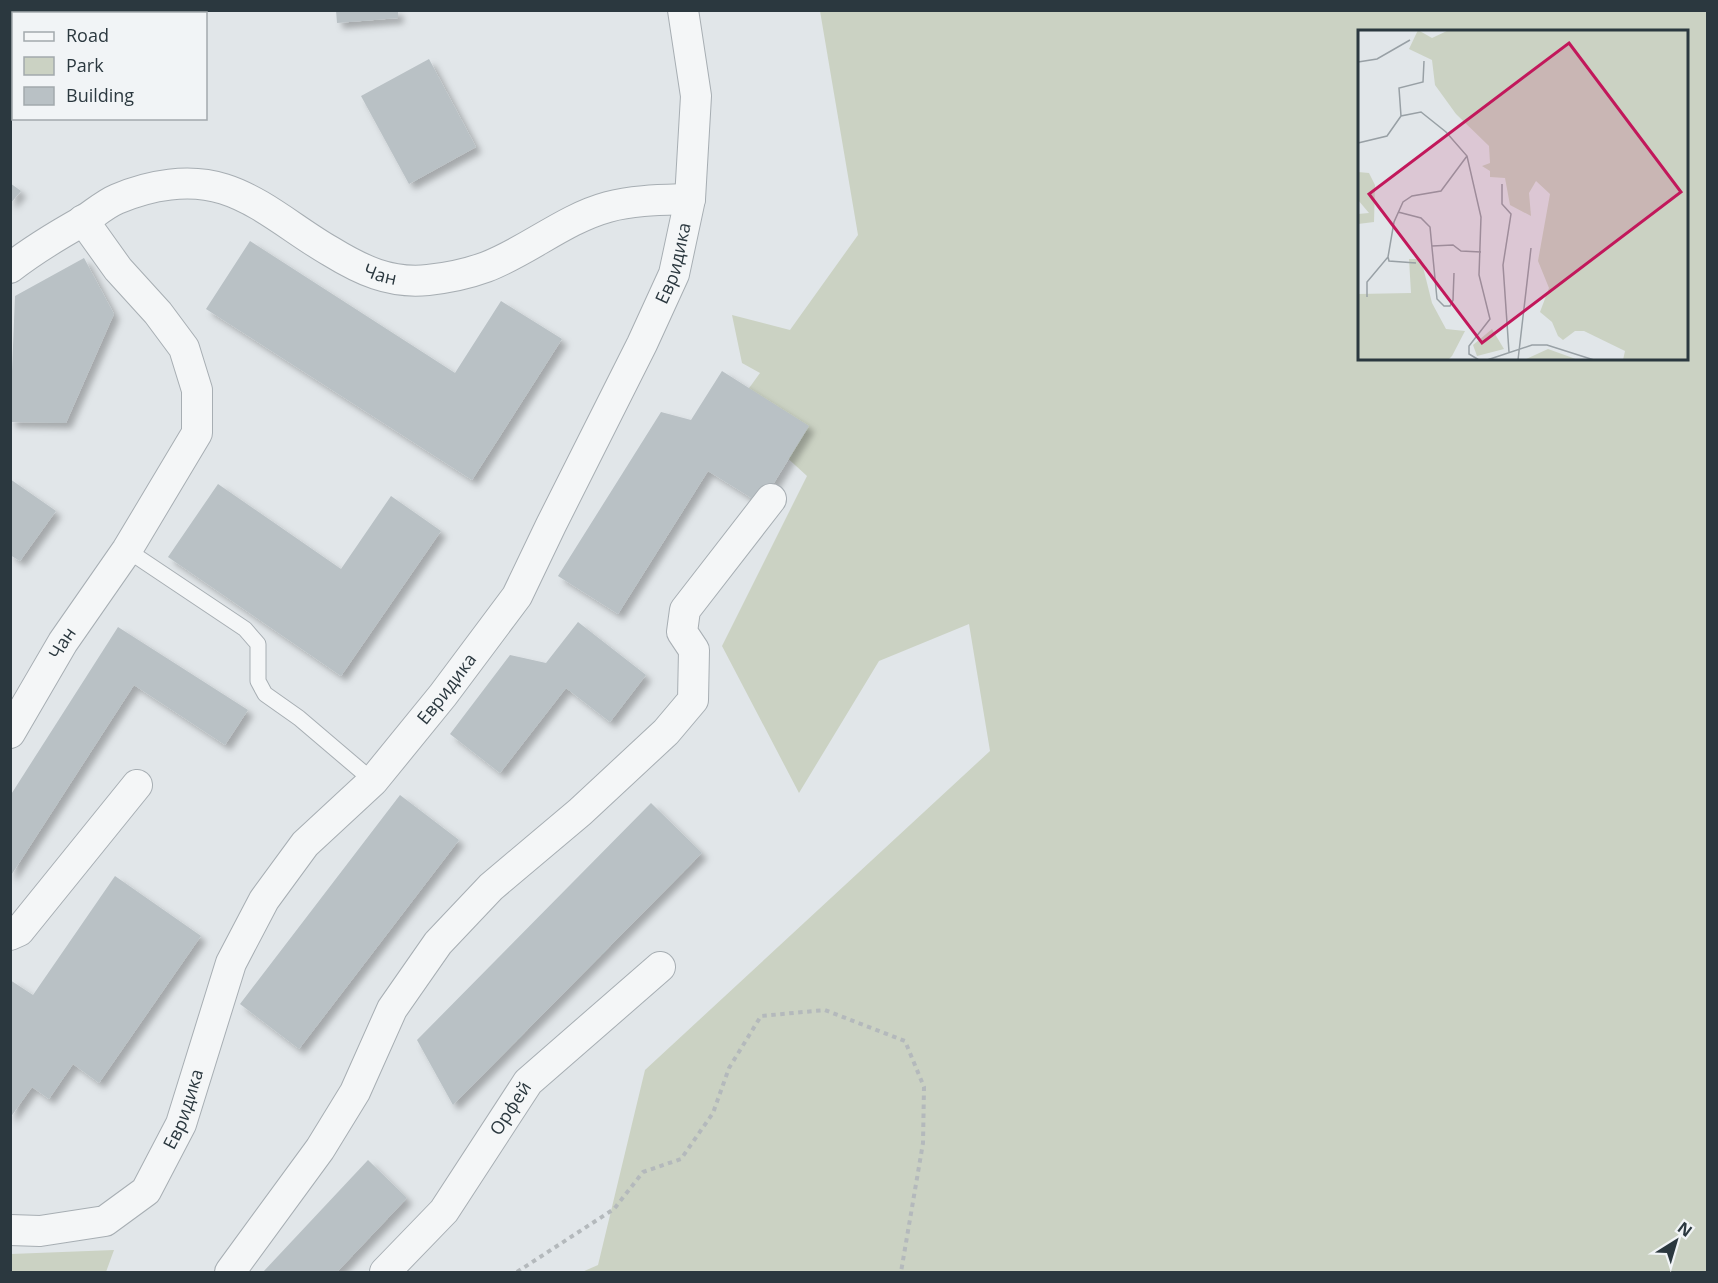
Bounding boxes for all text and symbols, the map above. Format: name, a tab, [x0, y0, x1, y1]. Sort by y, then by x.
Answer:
legend	[12, 12, 207, 120]
text: Road	[66, 23, 109, 47]
inset map	[1358, 30, 1688, 360]
text: Park	[66, 53, 104, 77]
text: Building	[66, 83, 134, 107]
street label: Евридика	[649, 220, 696, 307]
street label: Чан	[360, 257, 399, 290]
street label: Чан	[43, 622, 81, 663]
street label: Евридика	[411, 648, 481, 729]
street label: Евридика	[157, 1066, 208, 1153]
street label: Орфей	[484, 1077, 536, 1140]
north arrow	[1646, 1211, 1706, 1271]
text: N	[1673, 1216, 1697, 1242]

